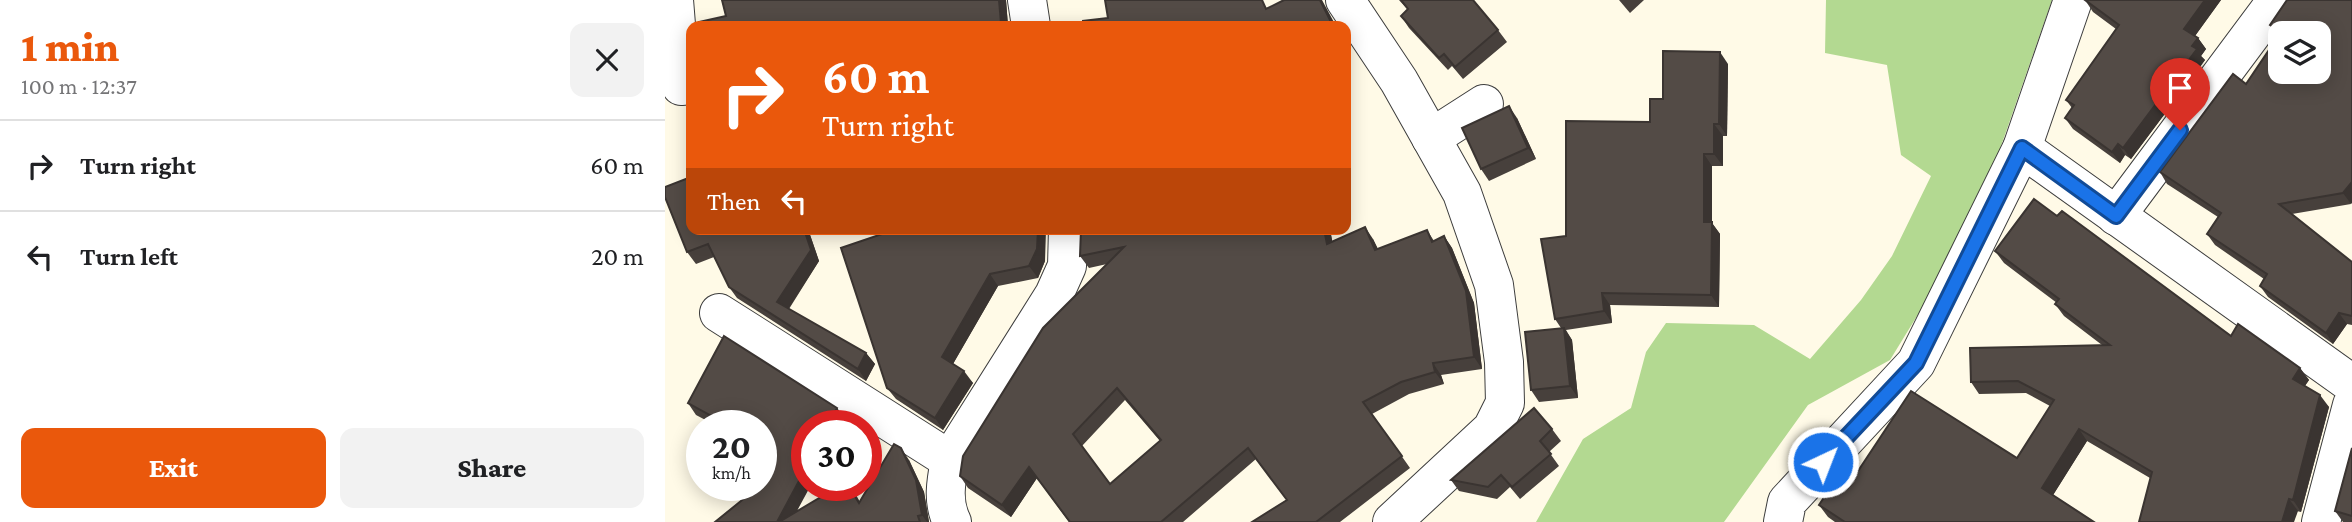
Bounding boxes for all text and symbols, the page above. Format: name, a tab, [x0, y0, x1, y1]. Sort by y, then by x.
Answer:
map controls	[2268, 21, 2331, 84]
button: layers	[2268, 21, 2331, 84]
text: 1 min	[21, 23, 119, 70]
button: close	[570, 23, 644, 97]
icon: right	[707, 49, 798, 140]
text: 60 m	[822, 49, 929, 104]
pin	[2150, 58, 2210, 130]
icon: arrive	[2161, 69, 2199, 107]
text: 100 m · 12:37	[21, 73, 137, 99]
text: Turn right	[822, 107, 954, 143]
icon: right	[21, 147, 59, 185]
text: Turn right	[80, 151, 196, 180]
text: 60 m	[590, 151, 644, 180]
icon: left	[775, 182, 813, 220]
text: Then	[707, 187, 761, 216]
icon: left	[21, 238, 59, 276]
text: Turn left	[80, 242, 178, 271]
text: 20 m	[591, 242, 644, 271]
speed limit sign: 30	[791, 410, 882, 501]
position arrow	[1786, 425, 1860, 499]
text: 20	[712, 427, 751, 466]
button: Exit	[21, 428, 326, 508]
button: Share	[340, 428, 644, 508]
text: km/h	[712, 463, 751, 483]

